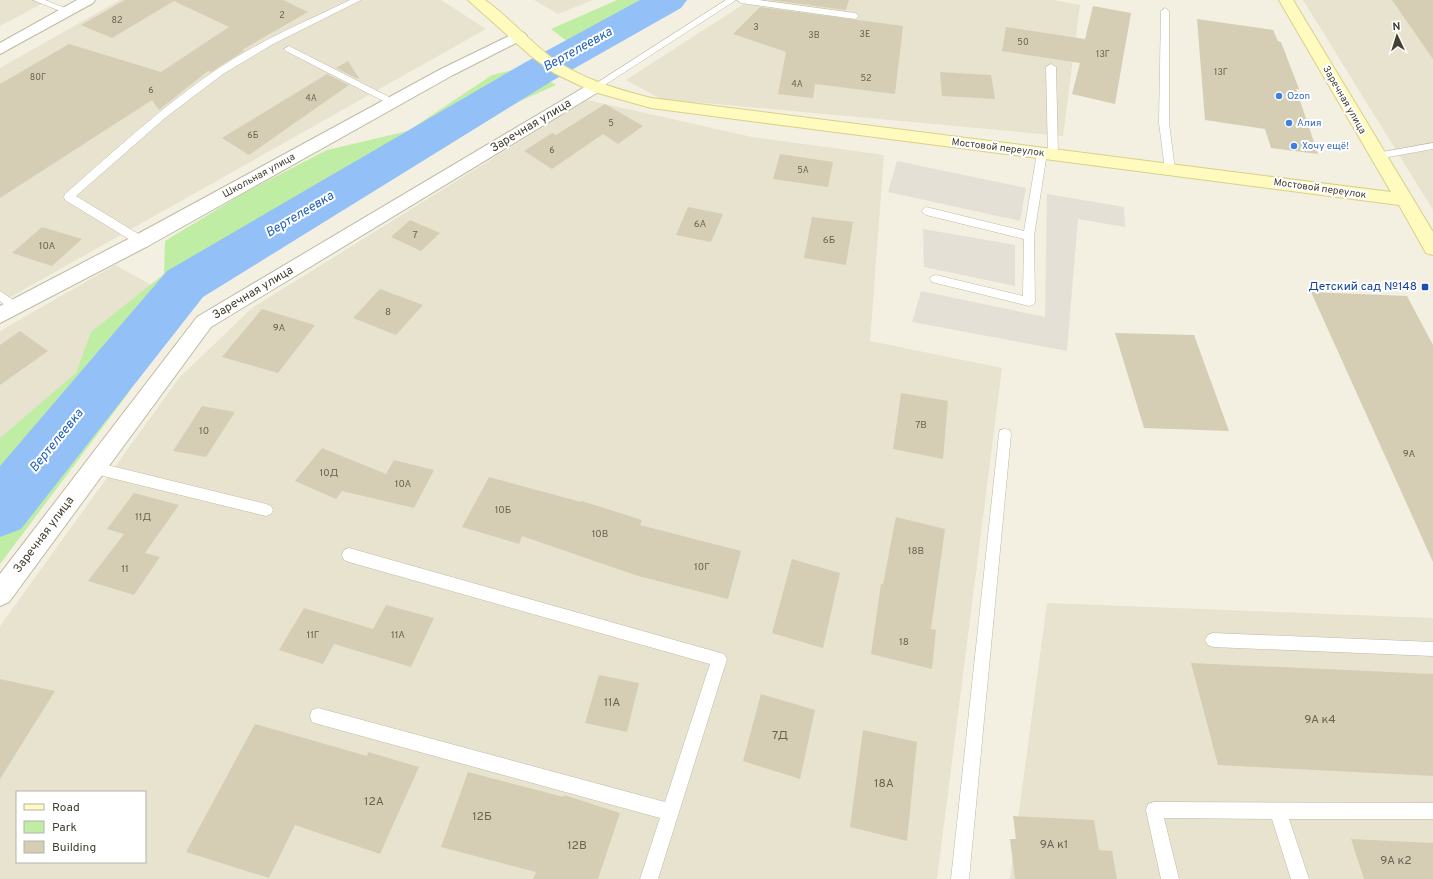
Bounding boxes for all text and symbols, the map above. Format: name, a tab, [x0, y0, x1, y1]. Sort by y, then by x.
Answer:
house number: 2	[279, 10, 285, 21]
house number: 82	[112, 15, 122, 26]
north arrow	[1377, 16, 1417, 56]
text: N	[1392, 20, 1401, 34]
house number: 3	[753, 22, 759, 33]
water label: Вертелеевка	[541, 24, 616, 76]
house number: 3Е	[860, 29, 870, 40]
house number: 3В	[808, 30, 820, 41]
house number: 50	[1017, 37, 1029, 48]
house number: 13Г	[1096, 49, 1110, 60]
street label: Заречная улица	[1319, 64, 1369, 136]
house number: 13Г	[1214, 67, 1228, 78]
house number: 80Г	[30, 72, 46, 83]
house number: 52	[860, 73, 872, 84]
house number: 4А	[791, 79, 803, 90]
house number: 6	[148, 85, 154, 96]
place label: Ozon	[1287, 90, 1310, 103]
marker: Ozon	[1274, 91, 1284, 101]
house number: 4А	[305, 93, 317, 104]
street label: Заречная улица	[487, 95, 575, 157]
place label: Алия	[1297, 117, 1321, 130]
house number: 5	[608, 118, 614, 129]
marker: Алия	[1284, 118, 1294, 128]
house number: 6Б	[247, 130, 259, 141]
street label: Мостовой переулок	[951, 136, 1046, 160]
place label: Хочу ещё!	[1302, 140, 1349, 153]
marker: Хочу ещё!	[1289, 141, 1299, 151]
house number: 6	[549, 145, 555, 156]
street label: Школьная улица	[220, 151, 298, 201]
house number: 5А	[797, 165, 809, 176]
street label: Мостовой переулок	[1273, 176, 1368, 202]
water label: Вертелеевка	[263, 188, 337, 242]
house number: 6А	[694, 218, 706, 231]
house number: 7	[412, 229, 418, 242]
house number: 6Б	[823, 234, 835, 247]
house number: 10А	[39, 240, 56, 253]
street label: Заречная улица	[209, 262, 297, 324]
place label: Детский сад №148	[1308, 279, 1417, 295]
marker: Детский сад №148	[1420, 282, 1430, 292]
house number: 8	[385, 306, 391, 319]
house number: 9А	[273, 322, 285, 335]
water label: Вертелеевка	[27, 406, 88, 476]
house number: 7В	[915, 419, 927, 432]
house number: 10	[199, 425, 209, 438]
house number: 9А	[1403, 448, 1415, 461]
house number: 10Д	[320, 467, 339, 480]
house number: 10А	[395, 478, 412, 491]
street label: Заречная улица	[10, 493, 78, 577]
house number: 10Б	[495, 504, 511, 517]
house number: 11Д	[135, 511, 151, 524]
house number: 10В	[592, 528, 608, 541]
house number: 18В	[908, 545, 924, 558]
house number: 10Г	[694, 561, 710, 574]
house number: 11	[121, 563, 129, 576]
house number: 11Г	[306, 629, 320, 642]
house number: 11А	[391, 629, 405, 642]
house number: 18	[899, 636, 909, 649]
house number: 11А	[604, 695, 620, 711]
house number: 9А к4	[1304, 712, 1336, 728]
house number: 7Д	[772, 728, 788, 744]
house number: 18А	[874, 776, 894, 792]
legend	[16, 791, 146, 863]
house number: 12А	[364, 794, 384, 810]
text: Road	[52, 800, 80, 816]
house number: 12Б	[472, 809, 492, 825]
text: Park	[52, 820, 77, 836]
house number: 9А к1	[1040, 837, 1068, 853]
house number: 12В	[567, 838, 587, 854]
text: Building	[52, 840, 96, 856]
house number: 9А к2	[1380, 853, 1412, 869]

